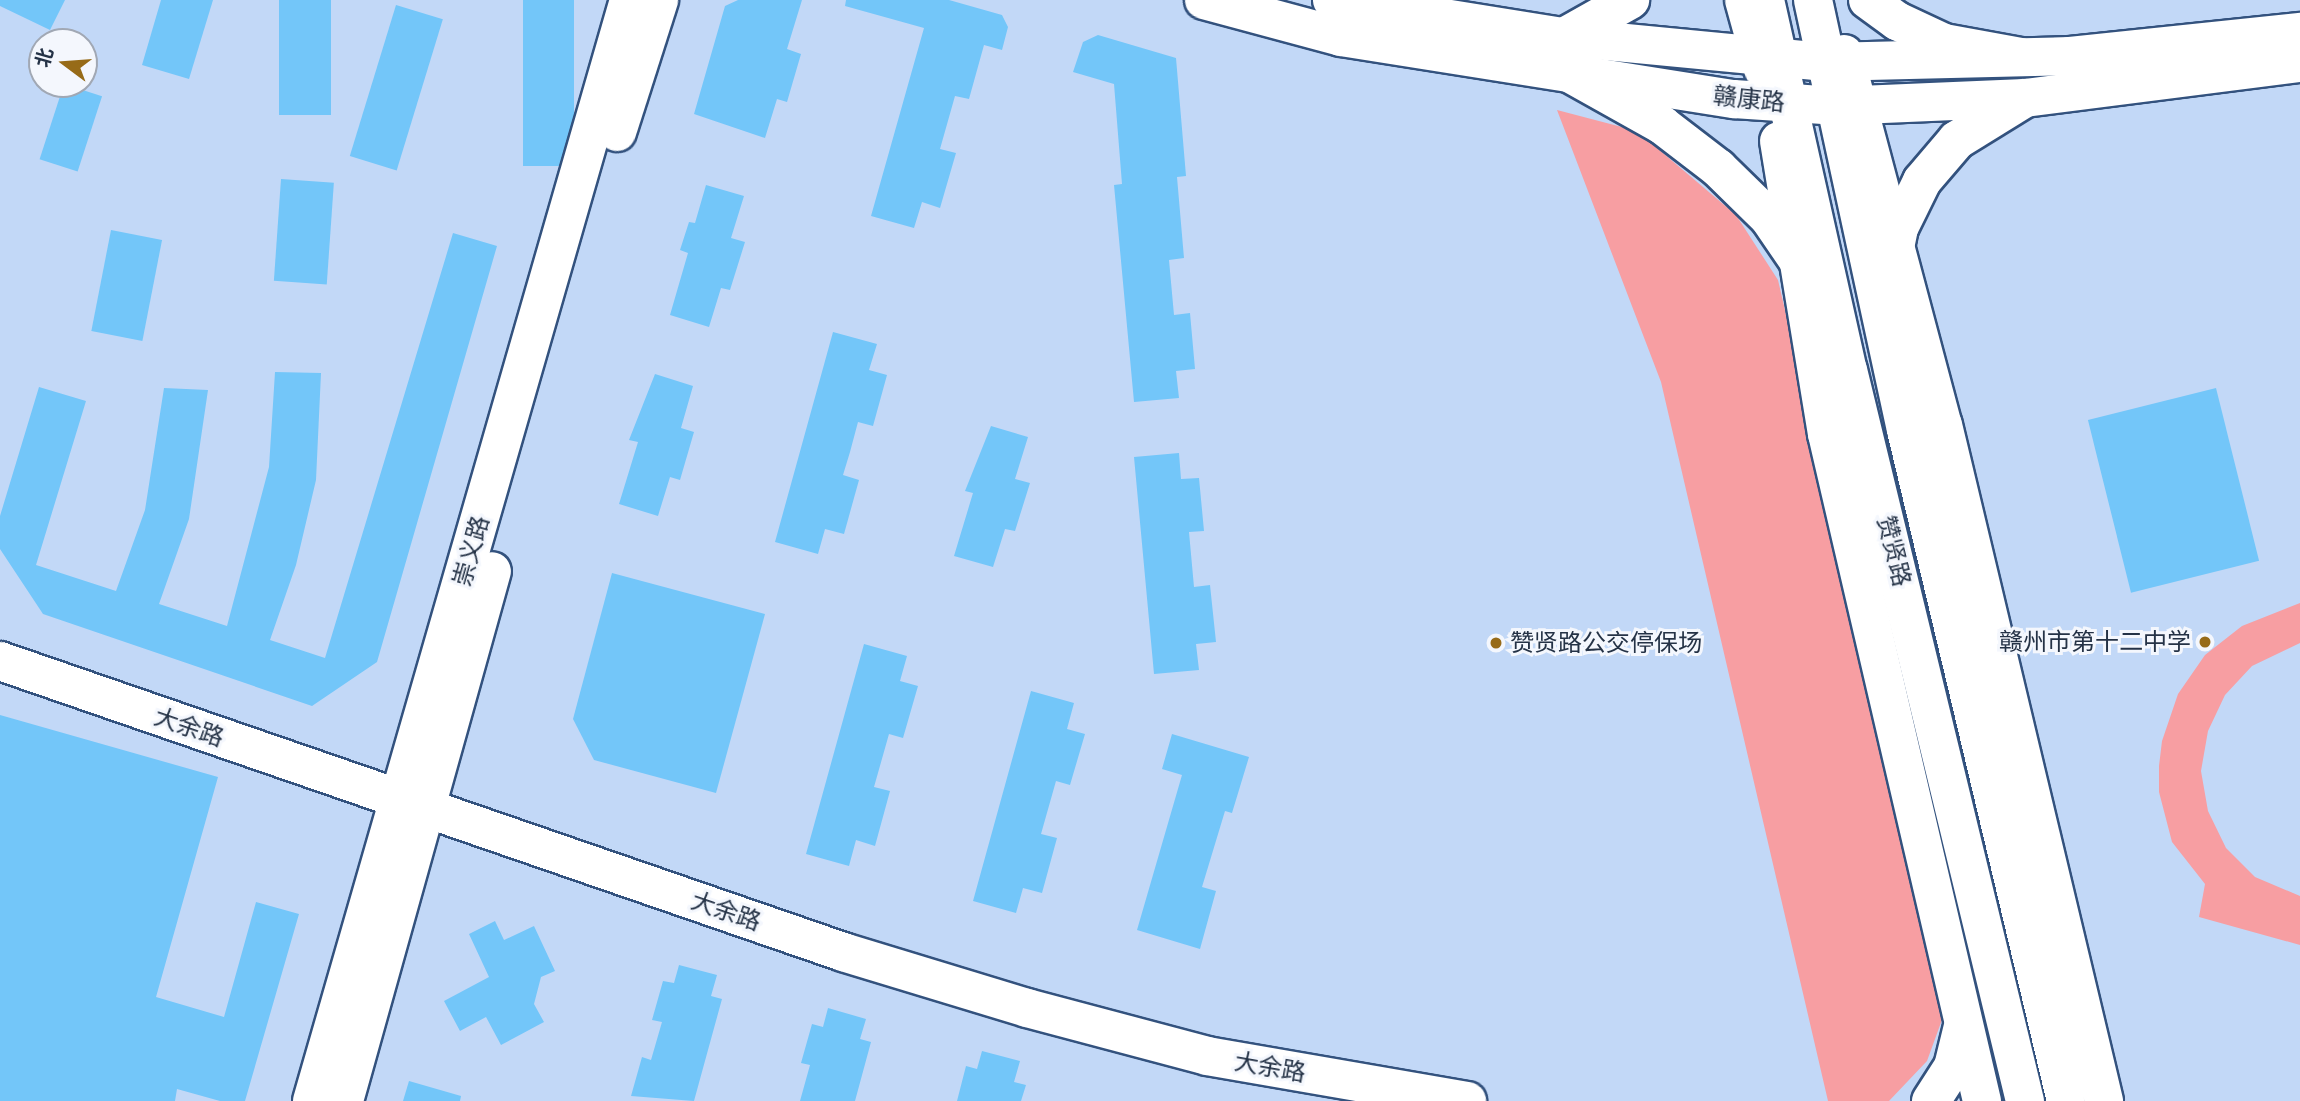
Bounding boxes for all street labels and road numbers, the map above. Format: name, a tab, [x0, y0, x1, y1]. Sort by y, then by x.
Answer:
street label: 赣康路	[1712, 81, 1786, 117]
street label: 崇义路	[447, 512, 495, 590]
street label: 赞贤路	[1871, 513, 1917, 589]
street label: 大余路	[150, 702, 228, 752]
street label: 大余路	[687, 886, 765, 936]
street label: 大余路	[1232, 1047, 1308, 1087]

